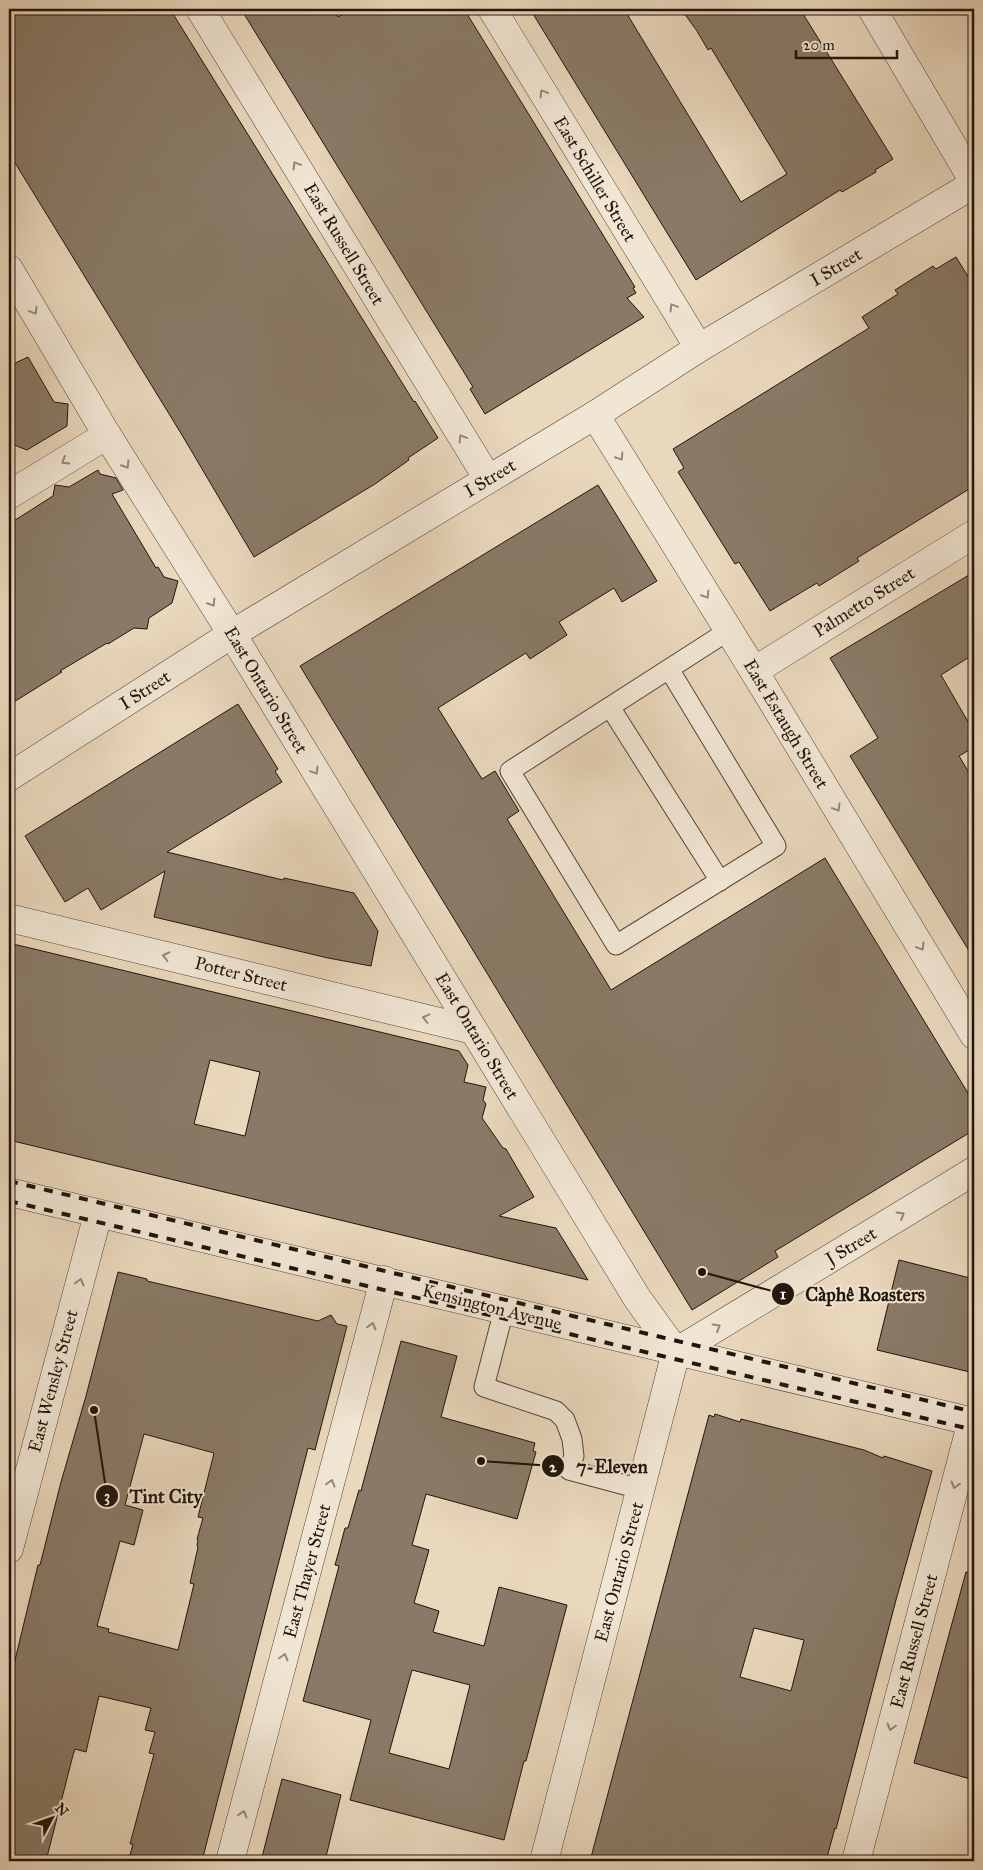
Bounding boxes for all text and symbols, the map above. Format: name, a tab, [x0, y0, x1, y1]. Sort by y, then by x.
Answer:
scale bar	[796, 28, 897, 60]
text: 20 m	[803, 36, 835, 54]
one-way arrow	[540, 90, 550, 99]
street label: East Schiller Street	[549, 112, 642, 246]
one-way arrow	[292, 161, 302, 170]
street label: East Russell Street	[299, 179, 389, 310]
street label: I Street	[806, 243, 866, 291]
one-way arrow	[670, 303, 680, 312]
one-way arrow	[27, 305, 37, 314]
one-way arrow	[459, 434, 469, 443]
one-way arrow	[614, 451, 624, 460]
one-way arrow	[62, 454, 71, 464]
street label: I Street	[460, 454, 520, 502]
one-way arrow	[119, 460, 129, 469]
street label: Palmetto Street	[809, 562, 919, 642]
one-way arrow	[700, 589, 709, 598]
one-way arrow	[206, 597, 216, 606]
street label: East Ontario Street	[219, 623, 313, 758]
street label: East Estaugh Street	[738, 655, 834, 794]
street label: I Street	[115, 665, 175, 715]
one-way arrow	[309, 766, 319, 775]
one-way arrow	[830, 802, 840, 811]
one-way arrow	[914, 941, 924, 950]
one-way arrow	[162, 951, 170, 961]
street label: Potter Street	[192, 952, 290, 996]
street label: East Ontario Street	[430, 969, 524, 1104]
one-way arrow	[421, 1013, 430, 1024]
one-way arrow	[896, 1212, 905, 1222]
street label: J Street	[820, 1222, 882, 1272]
one-way arrow	[74, 1277, 85, 1286]
callout: Càphê Roasters	[771, 1277, 935, 1311]
street label: Kensington Avenue	[420, 1279, 564, 1336]
text: Càphê Roasters	[805, 1283, 925, 1307]
text: 1	[780, 1285, 786, 1303]
street label: East Wensley Street	[23, 1307, 83, 1455]
one-way arrow	[367, 1323, 377, 1331]
one-way arrow	[712, 1323, 721, 1333]
callout: 7-Eleven	[541, 1449, 657, 1483]
text: 7-Eleven	[576, 1455, 648, 1478]
text: 2	[549, 1458, 557, 1476]
callout: Tint City	[94, 1479, 212, 1513]
one-way arrow	[325, 1480, 335, 1488]
one-way arrow	[950, 1481, 961, 1490]
text: Tint City	[129, 1485, 204, 1509]
text: 3	[104, 1487, 110, 1506]
street label: East Ontario Street	[590, 1499, 648, 1644]
street label: East Thayer Street	[279, 1501, 336, 1641]
street label: East Russell Street	[885, 1571, 943, 1711]
one-way arrow	[279, 1654, 289, 1662]
one-way arrow	[886, 1723, 897, 1731]
north arrow	[28, 1792, 78, 1842]
text: N	[51, 1800, 72, 1820]
one-way arrow	[237, 1811, 247, 1819]

